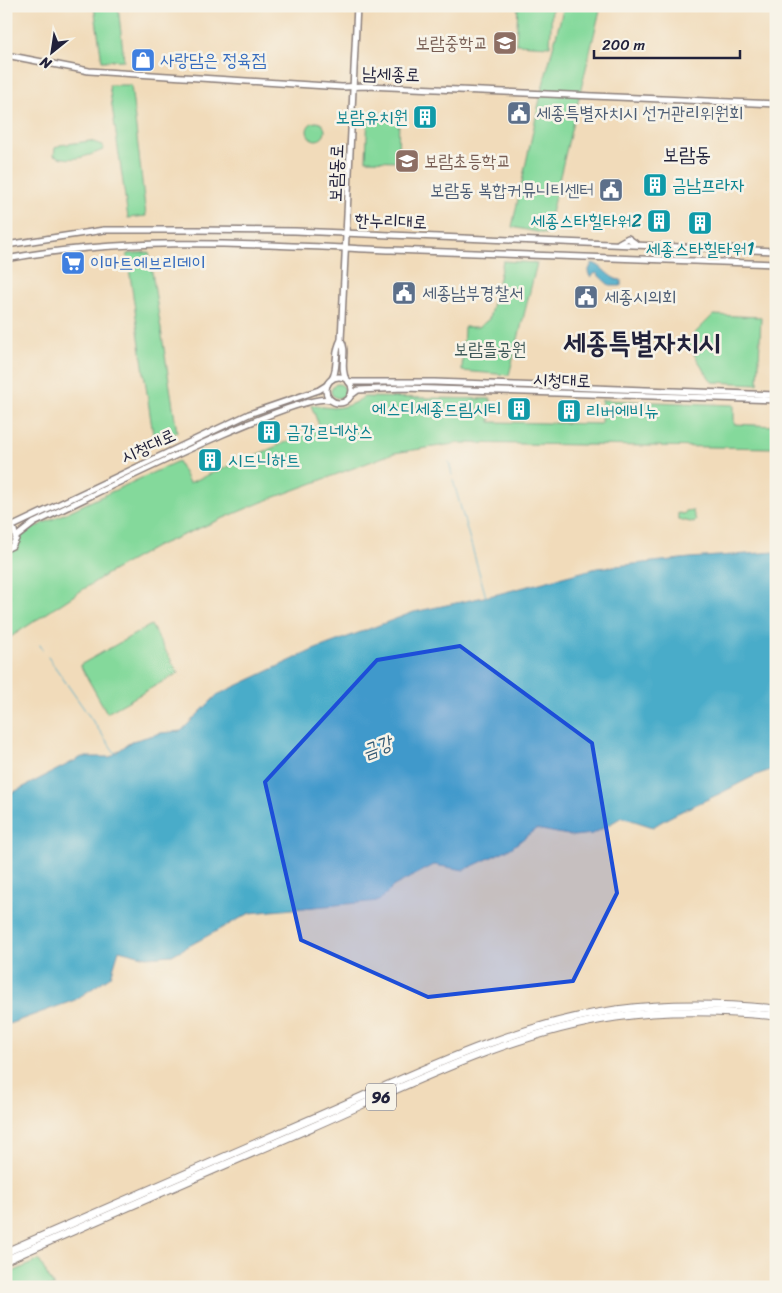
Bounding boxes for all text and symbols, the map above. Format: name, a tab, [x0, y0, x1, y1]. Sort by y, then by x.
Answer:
place label: 보람중학교	[416, 27, 488, 59]
north arrow	[28, 28, 78, 78]
scale bar	[594, 28, 741, 60]
school or university icon: 보람중학교	[492, 30, 518, 56]
text: 200 m	[602, 32, 646, 58]
place label: 사랑담은 정육점	[160, 44, 267, 76]
shop icon: 사랑담은 정육점	[130, 47, 156, 73]
text: N	[35, 49, 57, 77]
street label: 남세종로	[361, 57, 421, 91]
place label: 세종특별자치시 선거관리위원회	[536, 97, 743, 129]
public building icon: 세종특별자치시 선거관리위원회	[506, 100, 532, 126]
place label: 보람유치원	[336, 101, 408, 133]
building icon: 보람유치원	[412, 104, 438, 130]
district label: 보람동	[663, 137, 711, 172]
street label: 보람동로	[319, 143, 353, 203]
place label: 보람초등학교	[424, 145, 511, 177]
school or university icon: 보람초등학교	[394, 148, 420, 174]
place label: 금남프라자	[672, 169, 745, 201]
building icon: 금남프라자	[642, 172, 668, 198]
place label: 보람동 복합커뮤니티센터	[430, 174, 594, 206]
public building icon: 보람동 복합커뮤니티센터	[598, 177, 624, 203]
street label: 한누리대로	[354, 204, 428, 238]
place label: 세종스타힐타워2	[530, 205, 642, 237]
building icon: 세종스타힐타워2	[646, 208, 672, 234]
building icon: 세종스타힐타워1	[687, 210, 713, 236]
place label: 세종스타힐타워1	[645, 233, 755, 265]
place label: 이마트에브리데이	[90, 247, 206, 279]
supermarket icon: 이마트에브리데이	[60, 250, 86, 276]
place label: 세종남부경찰서	[422, 277, 523, 309]
public building icon: 세종남부경찰서	[391, 280, 417, 306]
place label: 세종시의회	[604, 281, 676, 313]
public building icon: 세종시의회	[573, 284, 599, 310]
district label: 세종특별자치시	[563, 318, 721, 367]
park label: 보람뜰공원	[454, 333, 526, 365]
street label: 시청대로	[532, 363, 592, 397]
place label: 에스디세종드림시티	[372, 393, 502, 425]
place label: 리버에비뉴	[586, 395, 658, 427]
building icon: 에스디세종드림시티	[506, 396, 532, 422]
building icon: 리버에비뉴	[556, 398, 582, 424]
place label: 금강르네상스	[286, 416, 373, 448]
street label: 시청대로	[115, 419, 181, 473]
building icon: 금강르네상스	[256, 419, 282, 445]
place label: 시드니하트	[228, 444, 300, 476]
building icon: 시드니하트	[197, 447, 223, 473]
water label: 금강	[357, 725, 400, 768]
road number: 96	[366, 1084, 396, 1110]

